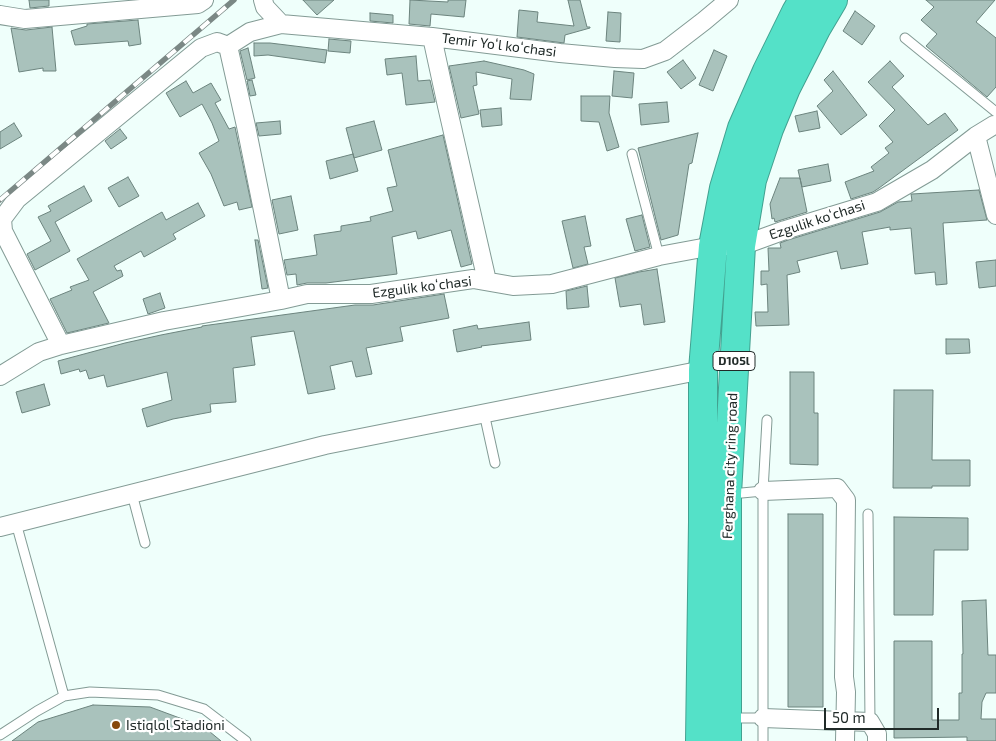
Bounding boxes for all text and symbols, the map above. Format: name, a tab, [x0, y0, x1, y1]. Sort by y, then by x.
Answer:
street label: Temir Yoʻl koʻchasi	[441, 30, 557, 60]
street label: Ezgulik koʻchasi	[767, 197, 867, 243]
street label: Ezgulik koʻchasi	[371, 273, 473, 301]
road number: D105l	[713, 352, 755, 371]
street label: Ferghana city ring road	[719, 393, 741, 539]
scale bar	[826, 698, 941, 730]
text: 50 m	[832, 708, 866, 726]
place label: Istiqlol Stadioni	[126, 717, 225, 733]
marker: Istiqlol Stadioni	[110, 719, 122, 731]

